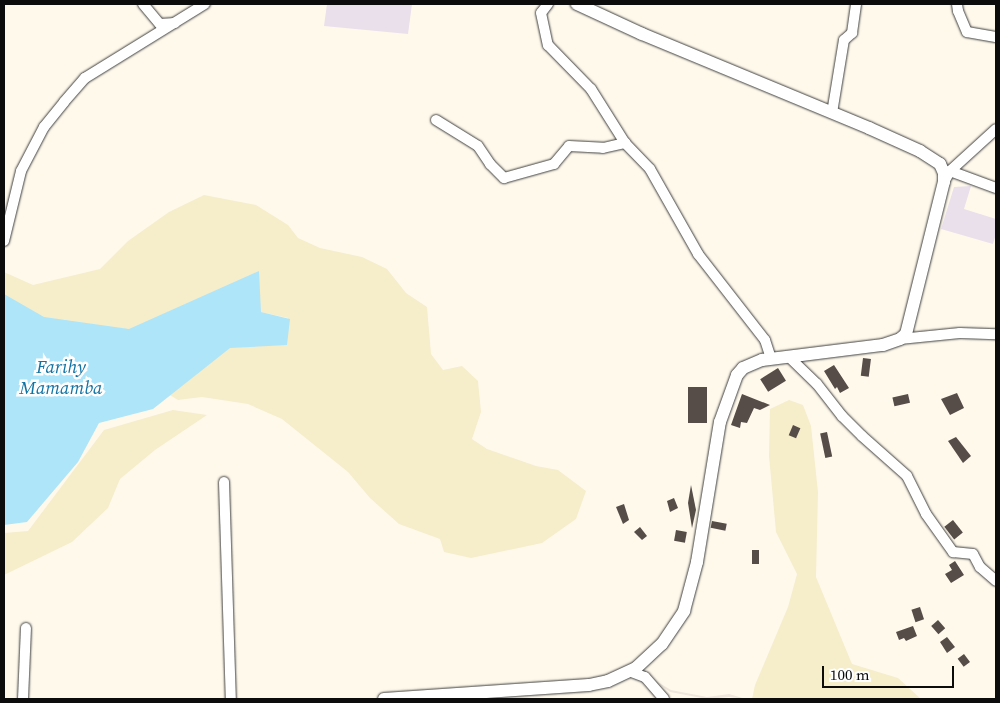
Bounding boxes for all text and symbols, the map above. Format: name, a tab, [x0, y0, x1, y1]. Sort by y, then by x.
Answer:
water label: Farihy Mamamba	[20, 357, 102, 399]
scale bar	[825, 656, 958, 688]
text: 100 m	[830, 664, 870, 685]

